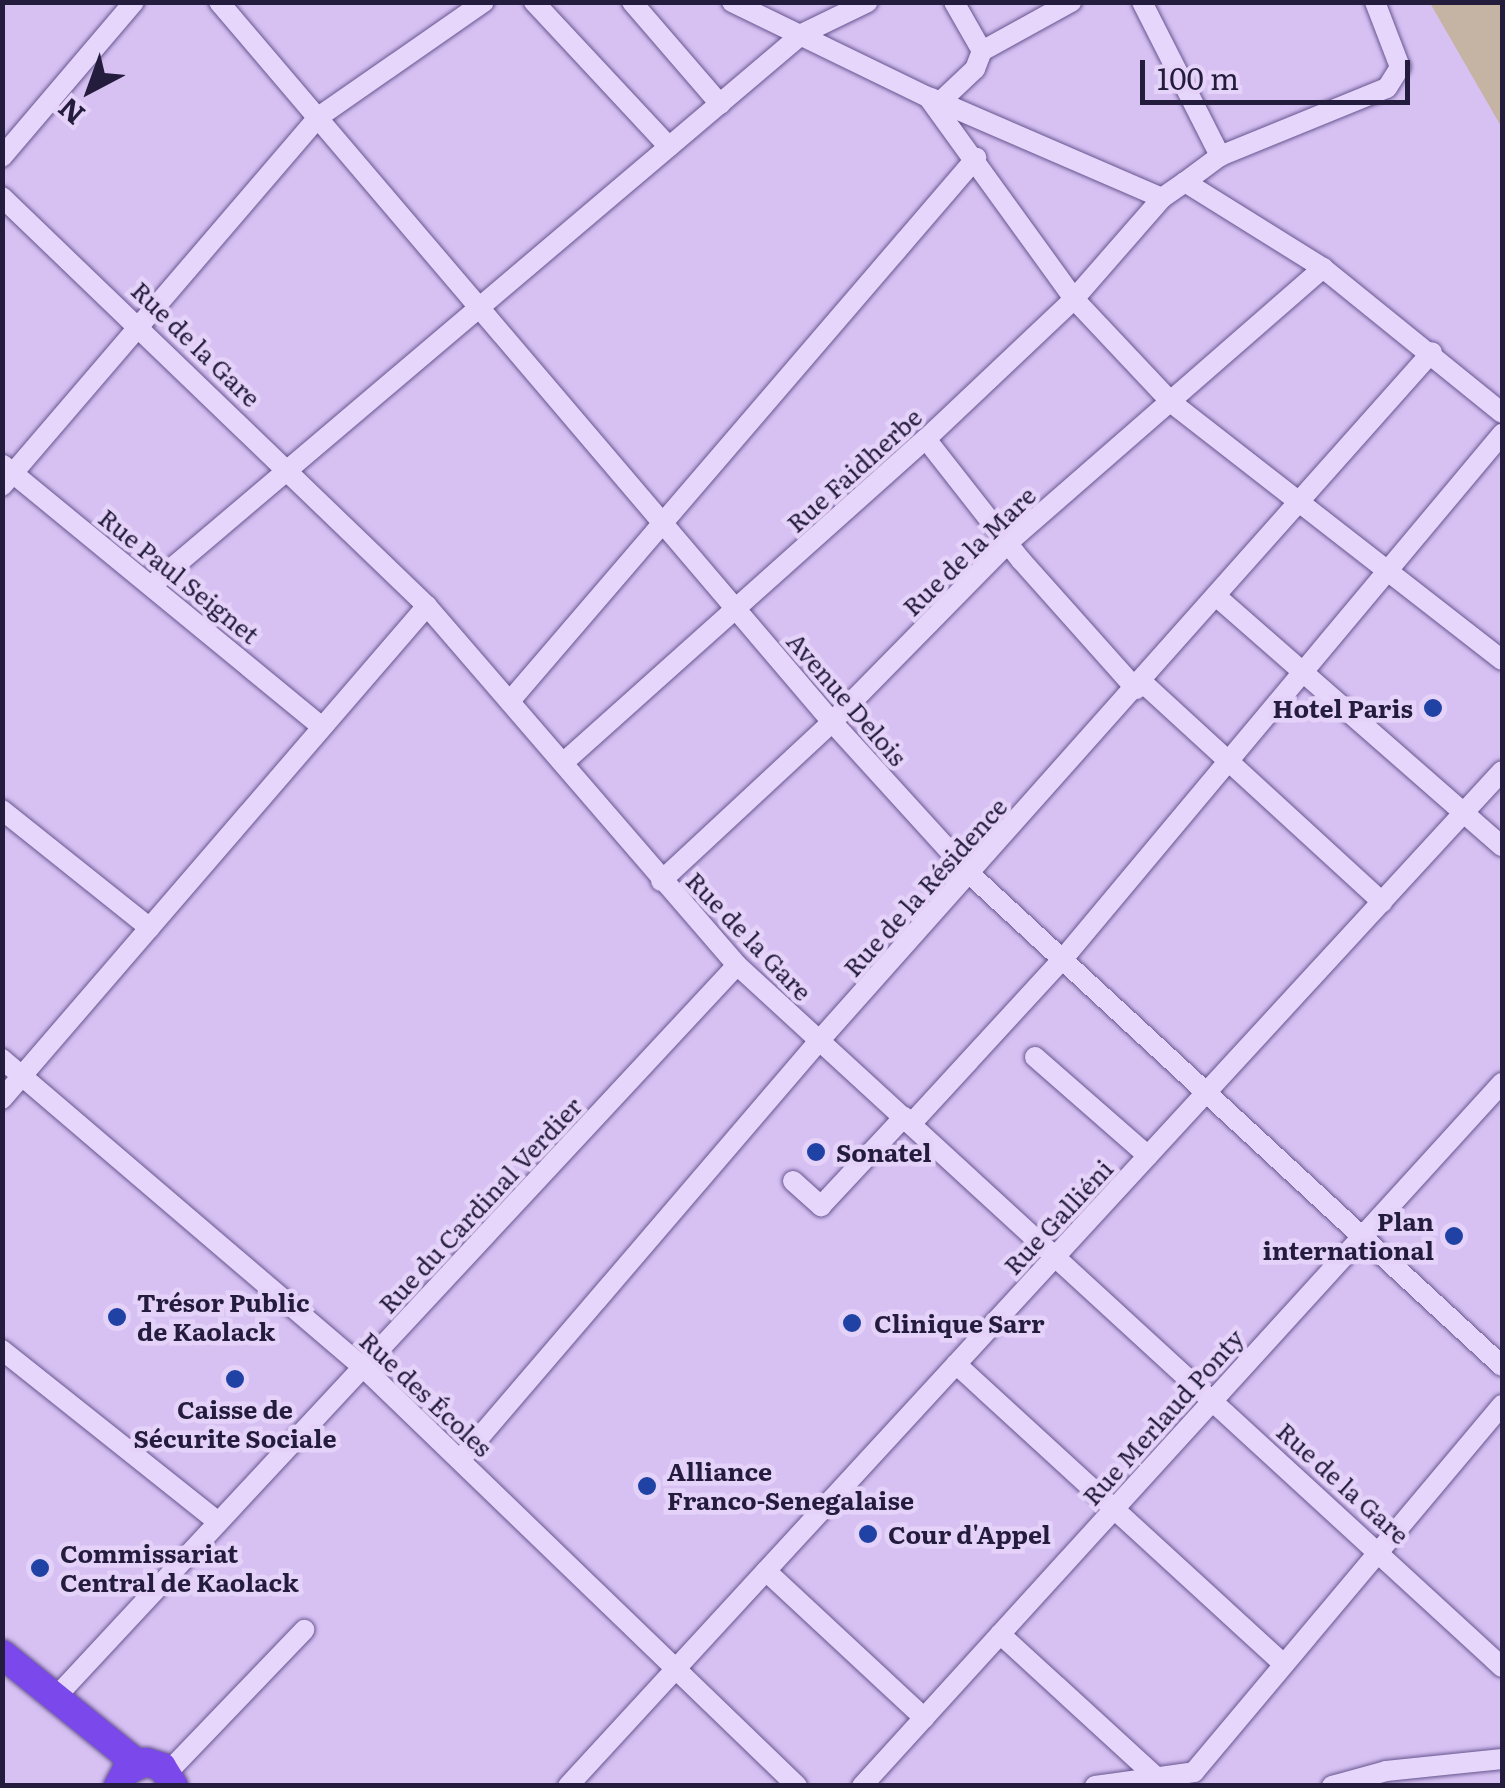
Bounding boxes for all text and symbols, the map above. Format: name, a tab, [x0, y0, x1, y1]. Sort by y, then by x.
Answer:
north arrow	[40, 40, 140, 140]
scale bar	[1145, 40, 1415, 102]
text: 100 m	[1157, 55, 1239, 99]
text: N	[48, 89, 93, 136]
street label: Rue de la Gare	[125, 275, 267, 413]
street label: Rue Faidherbe	[780, 402, 928, 538]
street label: Rue de la Mare	[896, 480, 1042, 622]
street label: Rue Paul Seignet	[93, 502, 265, 650]
street label: Avenue Delois	[781, 626, 913, 772]
place label: Hotel Paris	[1273, 693, 1413, 723]
marker: Hotel Paris	[1422, 697, 1444, 719]
street label: Rue de la Résidence	[837, 792, 1013, 982]
street label: Rue de la Gare	[680, 865, 818, 1007]
street label: Rue du Cardinal Verdier	[372, 1091, 588, 1319]
place label: Sonatel	[836, 1137, 932, 1167]
marker: Sonatel	[805, 1141, 827, 1163]
street label: Rue Galliéni	[997, 1153, 1119, 1281]
place label: Plan international	[1263, 1207, 1434, 1266]
marker: Plan international	[1443, 1225, 1465, 1247]
place label: Trésor Public de Kaolack	[137, 1288, 309, 1347]
marker: Trésor Public de Kaolack	[106, 1306, 128, 1328]
place label: Clinique Sarr	[874, 1308, 1044, 1338]
marker: Clinique Sarr	[839, 1310, 865, 1336]
street label: Rue Merlaud Ponty	[1076, 1323, 1250, 1511]
street label: Rue des Écoles	[354, 1325, 498, 1463]
marker: Caisse de Sécurite Sociale	[224, 1368, 246, 1390]
place label: Caisse de Sécurite Sociale	[133, 1395, 337, 1454]
street label: Rue de la Gare	[1271, 1416, 1415, 1550]
place label: Alliance Franco-Senegalaise	[667, 1457, 914, 1516]
marker: Alliance Franco-Senegalaise	[636, 1475, 658, 1497]
place label: Cour d'Appel	[888, 1519, 1051, 1549]
marker: Cour d'Appel	[857, 1523, 879, 1545]
place label: Commissariat Central de Kaolack	[60, 1539, 299, 1598]
marker: Commissariat Central de Kaolack	[29, 1557, 51, 1579]

